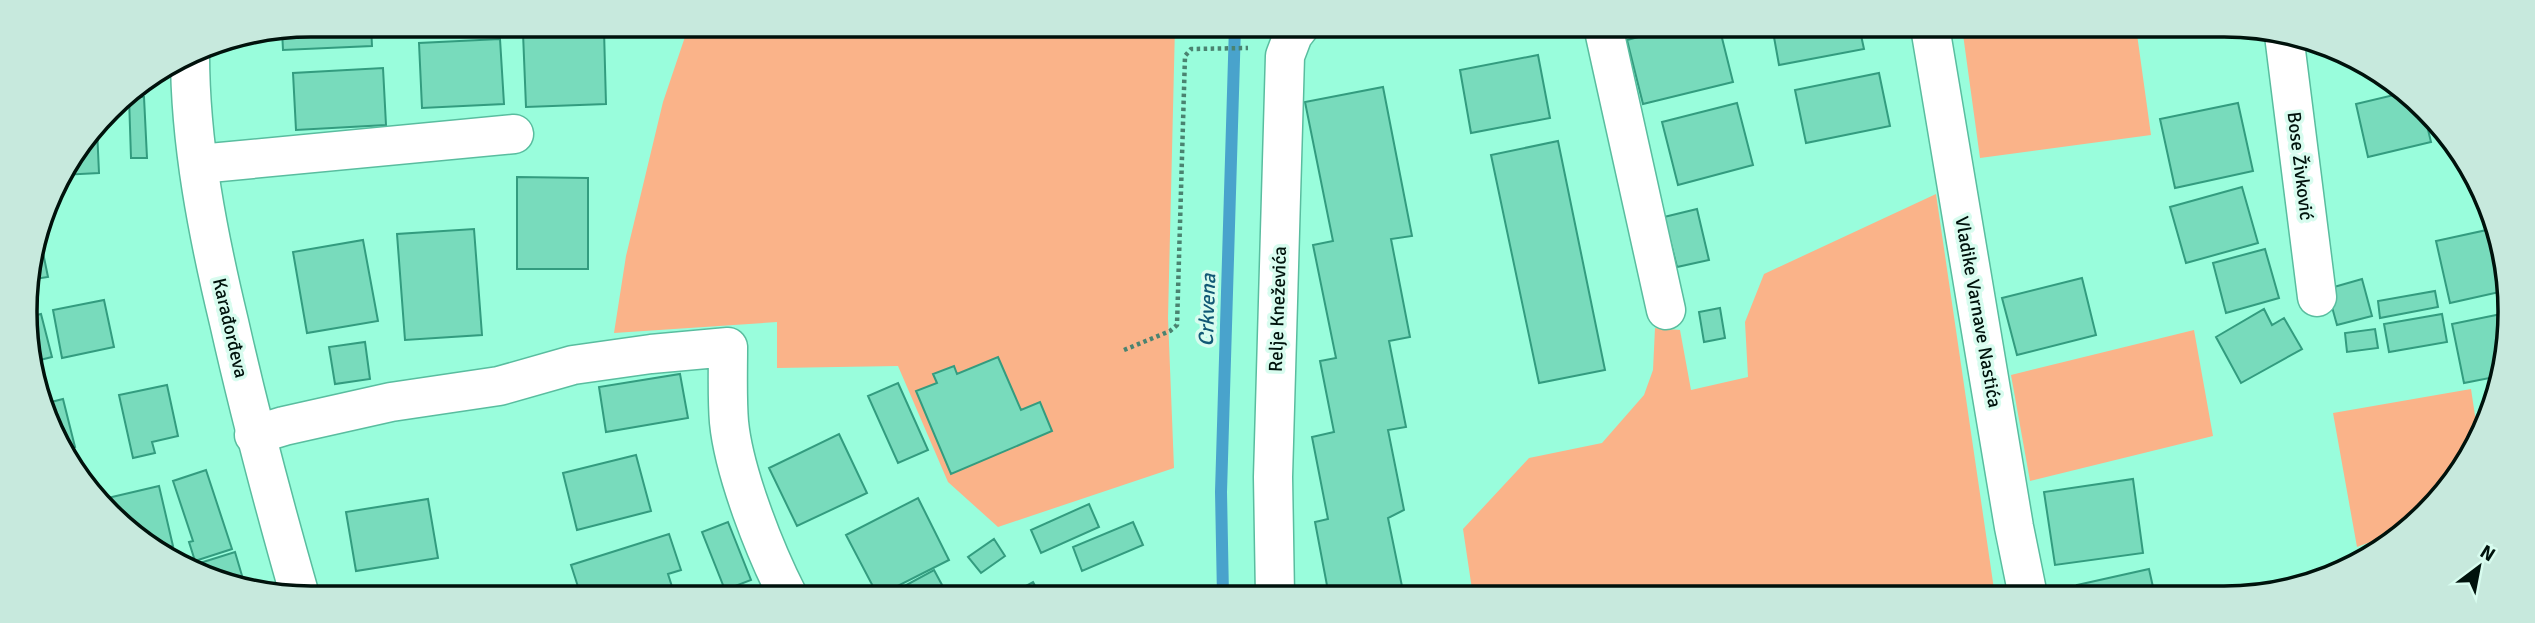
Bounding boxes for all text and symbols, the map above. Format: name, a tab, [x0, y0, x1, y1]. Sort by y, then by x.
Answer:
street label: Bose Živković	[2281, 110, 2319, 222]
street label: Vladike Varnave Nastića	[1949, 214, 2007, 410]
street label: Relje Kneževića	[1264, 246, 1292, 372]
water label: Crkvena	[1193, 272, 1221, 347]
street label: Karađorđeva	[207, 276, 253, 380]
north arrow	[2444, 532, 2514, 602]
text: N	[2476, 540, 2499, 567]

